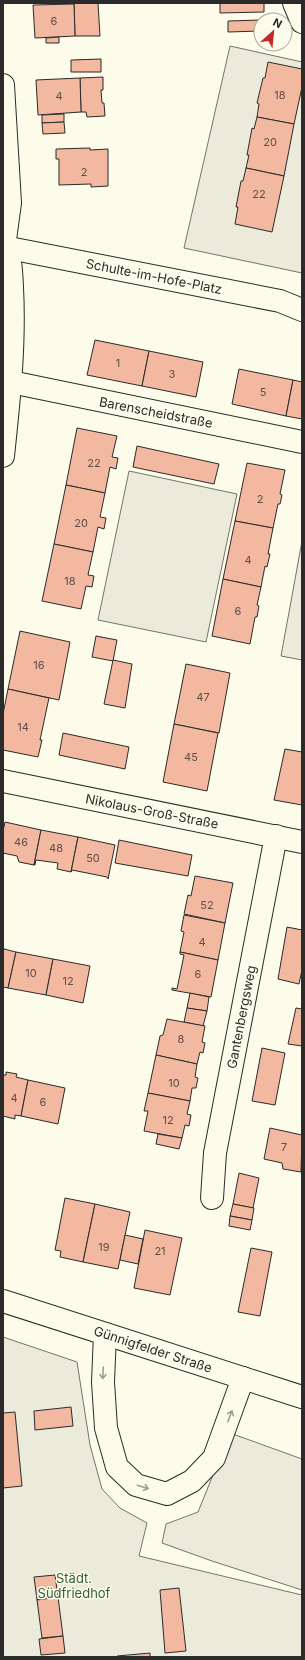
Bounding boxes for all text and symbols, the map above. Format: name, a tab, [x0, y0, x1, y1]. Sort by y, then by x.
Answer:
north arrow	[253, 12, 293, 52]
house number: 6	[51, 14, 58, 28]
text: N	[271, 15, 284, 31]
house number: 18	[274, 88, 286, 102]
house number: 4	[55, 89, 63, 103]
house number: 20	[263, 135, 277, 149]
house number: 2	[81, 165, 87, 179]
house number: 22	[252, 187, 266, 201]
street label: Schulte-im-Hofe-Platz	[85, 255, 223, 297]
house number: 1	[116, 356, 120, 370]
house number: 3	[169, 367, 176, 381]
house number: 5	[260, 385, 267, 399]
street label: Barenscheidstraße	[98, 393, 214, 431]
house number: 22	[87, 456, 101, 470]
house number: 2	[257, 492, 263, 506]
house number: 20	[74, 516, 88, 530]
house number: 4	[244, 553, 252, 567]
house number: 18	[64, 574, 76, 588]
house number: 6	[235, 604, 242, 618]
house number: 16	[33, 658, 45, 672]
house number: 47	[196, 690, 210, 704]
house number: 14	[17, 720, 29, 734]
house number: 45	[184, 750, 198, 764]
street label: Nikolaus-Groß-Straße	[84, 790, 220, 832]
house number: 46	[14, 835, 28, 849]
house number: 48	[49, 841, 63, 855]
house number: 50	[86, 851, 100, 865]
house number: 52	[200, 898, 214, 912]
house number: 4	[198, 935, 206, 949]
street label: Gantenbergsweg	[223, 964, 259, 1070]
house number: 10	[25, 966, 37, 980]
house number: 6	[195, 967, 202, 981]
house number: 12	[62, 974, 74, 988]
house number: 8	[178, 1032, 185, 1046]
house number: 10	[168, 1076, 180, 1090]
house number: 4	[10, 1091, 18, 1105]
house number: 6	[40, 1095, 47, 1109]
house number: 12	[162, 1113, 174, 1127]
house number: 7	[281, 1140, 287, 1154]
house number: 19	[98, 1240, 110, 1254]
house number: 21	[154, 1244, 166, 1258]
street label: Günnigfelder Straße	[92, 1322, 214, 1376]
one-way arrow	[100, 1366, 107, 1379]
one-way arrow	[226, 1410, 234, 1422]
one-way arrow	[136, 1484, 149, 1491]
park label: Städt. Südfriedhof	[38, 1570, 111, 1601]

